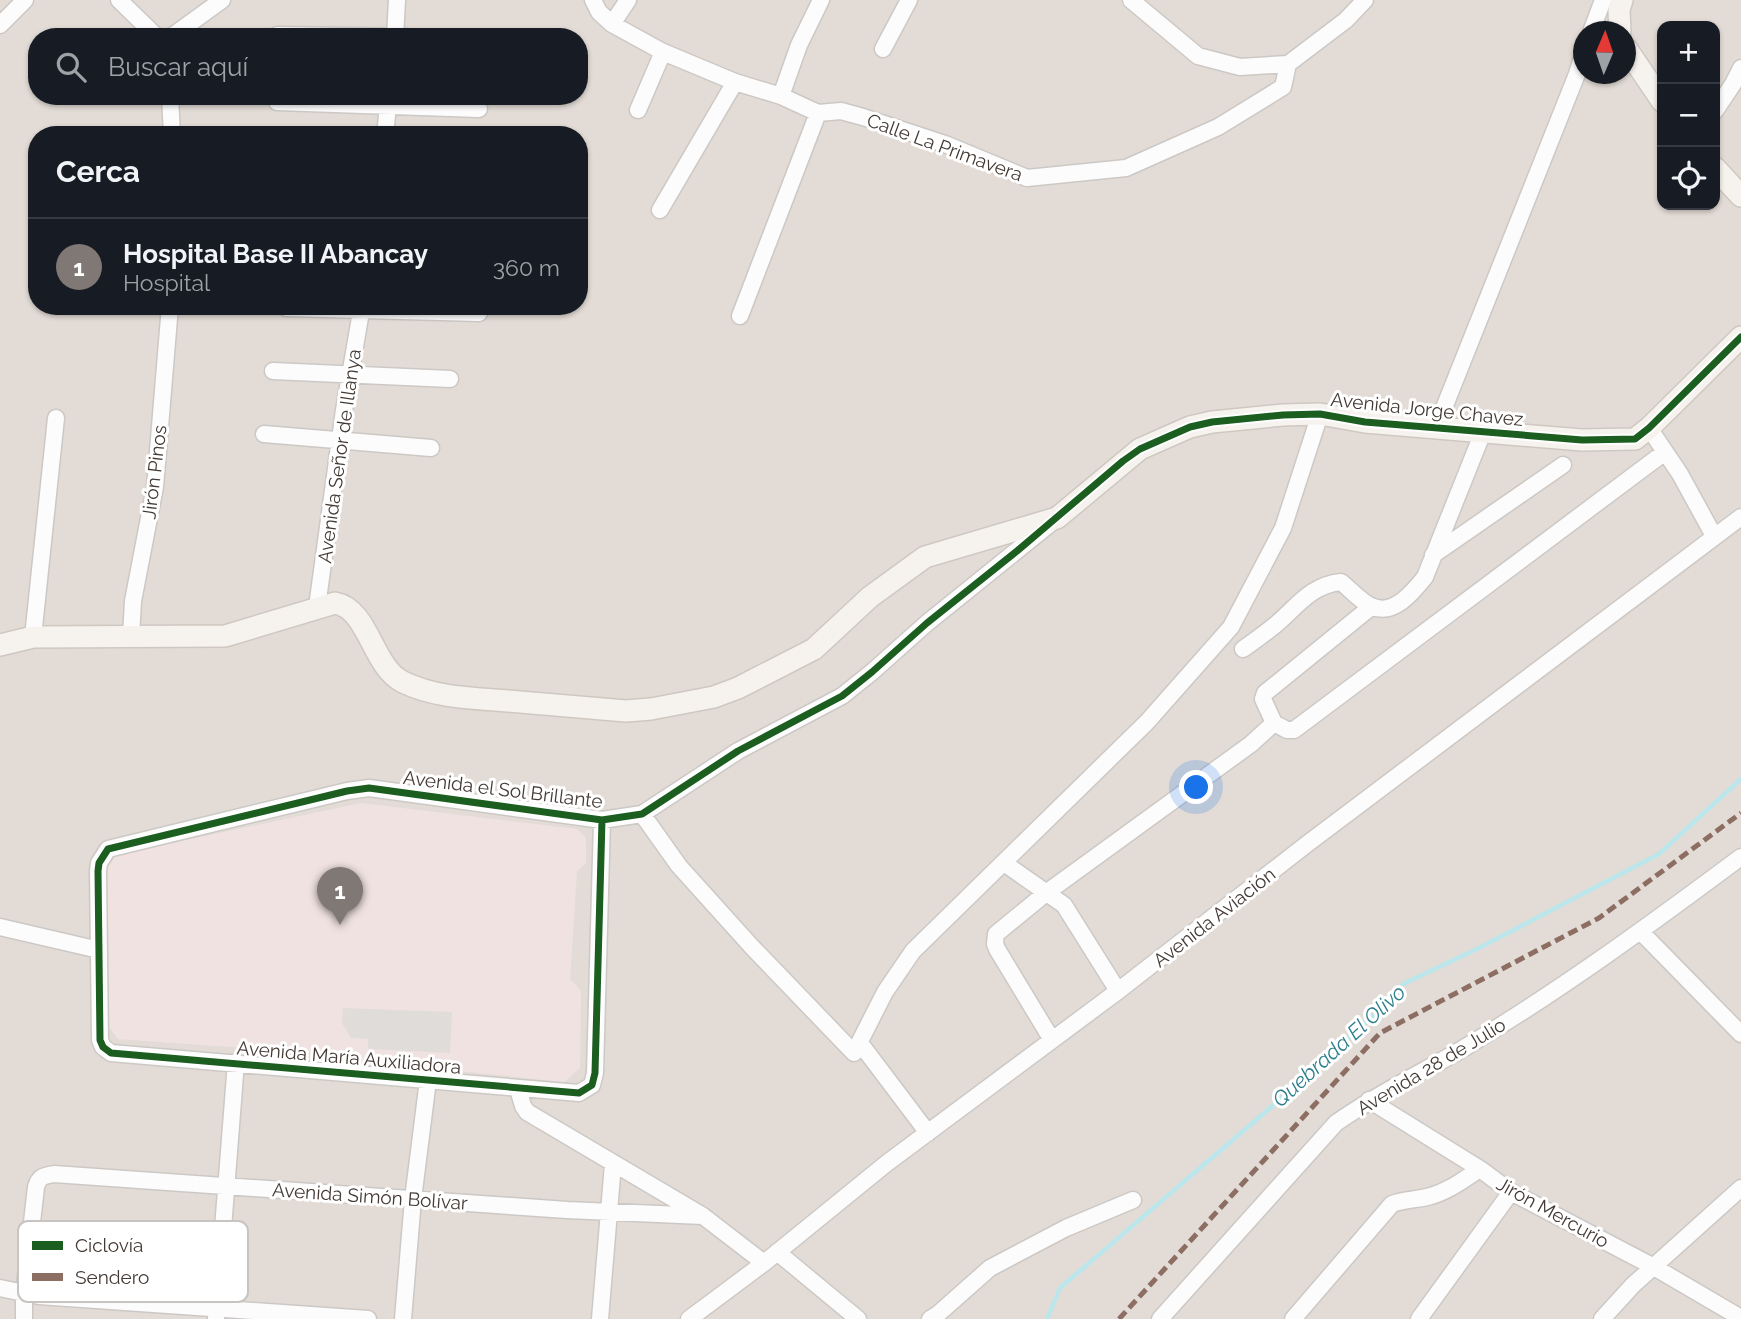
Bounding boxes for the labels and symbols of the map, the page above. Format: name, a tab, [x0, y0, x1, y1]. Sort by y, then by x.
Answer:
north arrow	[1573, 21, 1636, 84]
street label: Calle La Primavera	[864, 109, 1026, 185]
street label: Avenida Señor de Illanya	[313, 348, 365, 564]
street label: Avenida Jorge Chavez	[1330, 388, 1524, 430]
street label: Jirón Pinos	[137, 424, 171, 520]
street label: Avenida el Sol Brillante	[402, 766, 604, 812]
your location	[1179, 770, 1213, 804]
street label: Avenida Aviación	[1149, 863, 1279, 971]
pin: 1	[317, 867, 363, 925]
water label: Quebrada El Olivo	[1267, 979, 1410, 1112]
street label: Avenida 28 de Julio	[1353, 1013, 1509, 1119]
street label: Avenida María Auxiliadora	[236, 1036, 462, 1078]
street label: Jirón Mercurio	[1493, 1172, 1613, 1252]
street label: Avenida Simón Bolívar	[272, 1178, 469, 1214]
legend	[18, 1221, 248, 1302]
text: Ciclovía	[75, 1234, 143, 1256]
text: Sendero	[75, 1266, 149, 1288]

